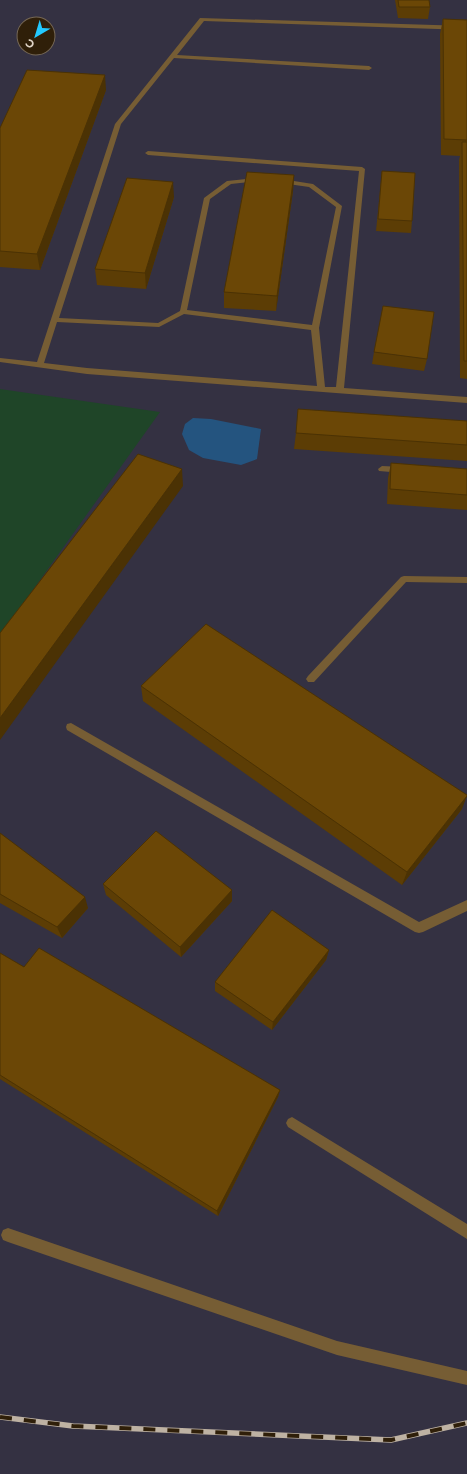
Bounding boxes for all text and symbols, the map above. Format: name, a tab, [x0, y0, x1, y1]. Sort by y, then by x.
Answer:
north arrow	[16, 16, 56, 56]
text: С	[22, 36, 37, 52]

